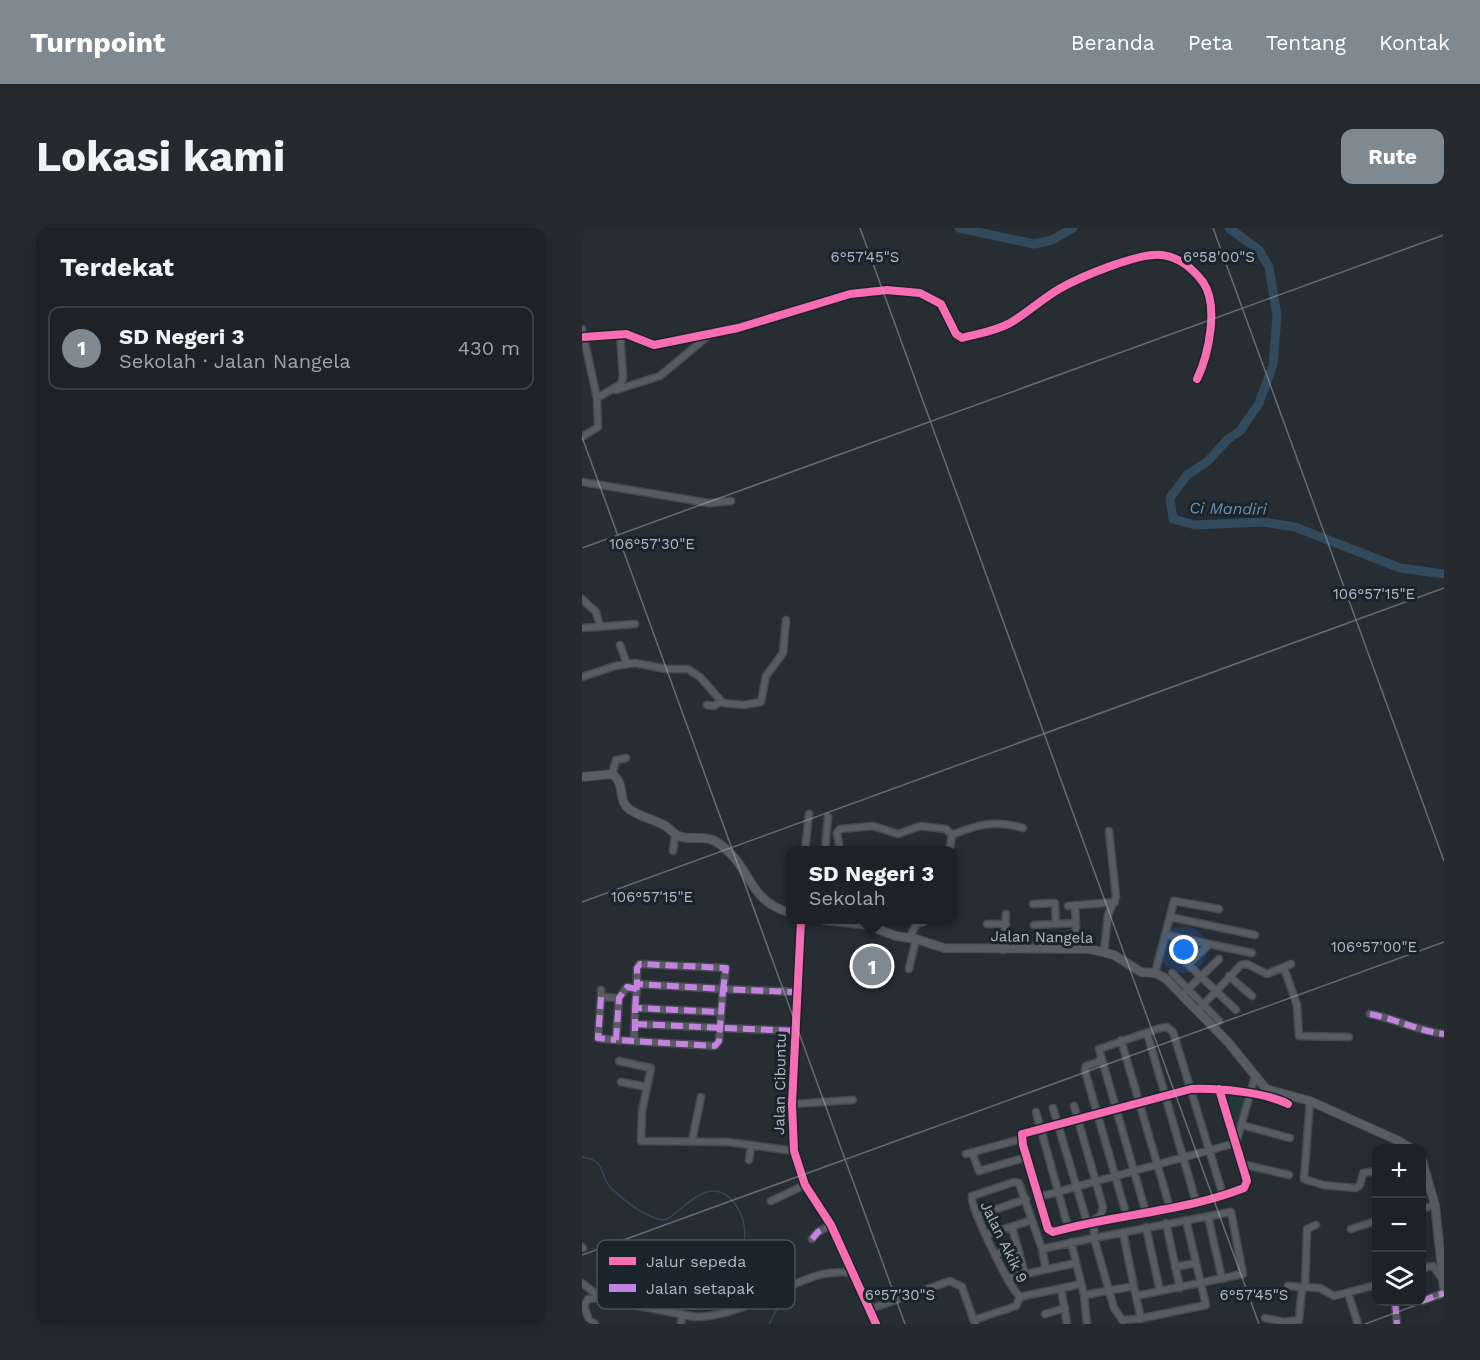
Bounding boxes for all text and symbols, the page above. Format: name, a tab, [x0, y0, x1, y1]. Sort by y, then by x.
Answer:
text: Turnpoint	[30, 26, 165, 59]
text: Beranda	[1071, 30, 1155, 55]
text: Peta	[1188, 30, 1233, 55]
text: Tentang	[1266, 30, 1346, 55]
text: Kontak	[1379, 30, 1450, 55]
button: Rute	[1341, 129, 1444, 184]
text: Lokasi kami	[36, 132, 285, 181]
text: 6°57'45"S	[831, 248, 899, 266]
text: 6°58'00"S	[1183, 248, 1255, 266]
text: Terdekat	[60, 252, 174, 282]
text: SD Negeri 3	[119, 324, 245, 349]
text: 1	[77, 336, 86, 360]
text: 430 m	[458, 336, 520, 360]
text: Sekolah · Jalan Nangela	[119, 349, 351, 373]
water label: Ci Mandiri	[1189, 498, 1268, 519]
text: 106°57'30"E	[609, 535, 695, 553]
text: 106°57'15"E	[1333, 585, 1415, 603]
popup	[786, 846, 957, 924]
text: SD Negeri 3	[809, 861, 934, 886]
text: Sekolah	[809, 886, 886, 910]
text: 106°57'15"E	[611, 888, 693, 906]
street label: Jalan Nangela	[991, 927, 1094, 947]
your location	[1169, 935, 1198, 964]
text: 106°57'00"E	[1331, 938, 1417, 956]
pin: 1	[852, 944, 892, 988]
street label: Jalan Cibuntu	[770, 1033, 790, 1135]
map controls	[1372, 1144, 1426, 1306]
button: +	[1372, 1144, 1426, 1198]
street label: Jalan Akik 9	[977, 1198, 1031, 1286]
button: −	[1372, 1198, 1426, 1252]
legend	[597, 1240, 795, 1309]
text: Jalur sepeda	[646, 1252, 746, 1271]
button: layers	[1372, 1252, 1426, 1306]
text: Jalan setapak	[646, 1279, 754, 1298]
text: 6°57'30"S	[865, 1286, 935, 1304]
text: 6°57'45"S	[1220, 1286, 1288, 1304]

